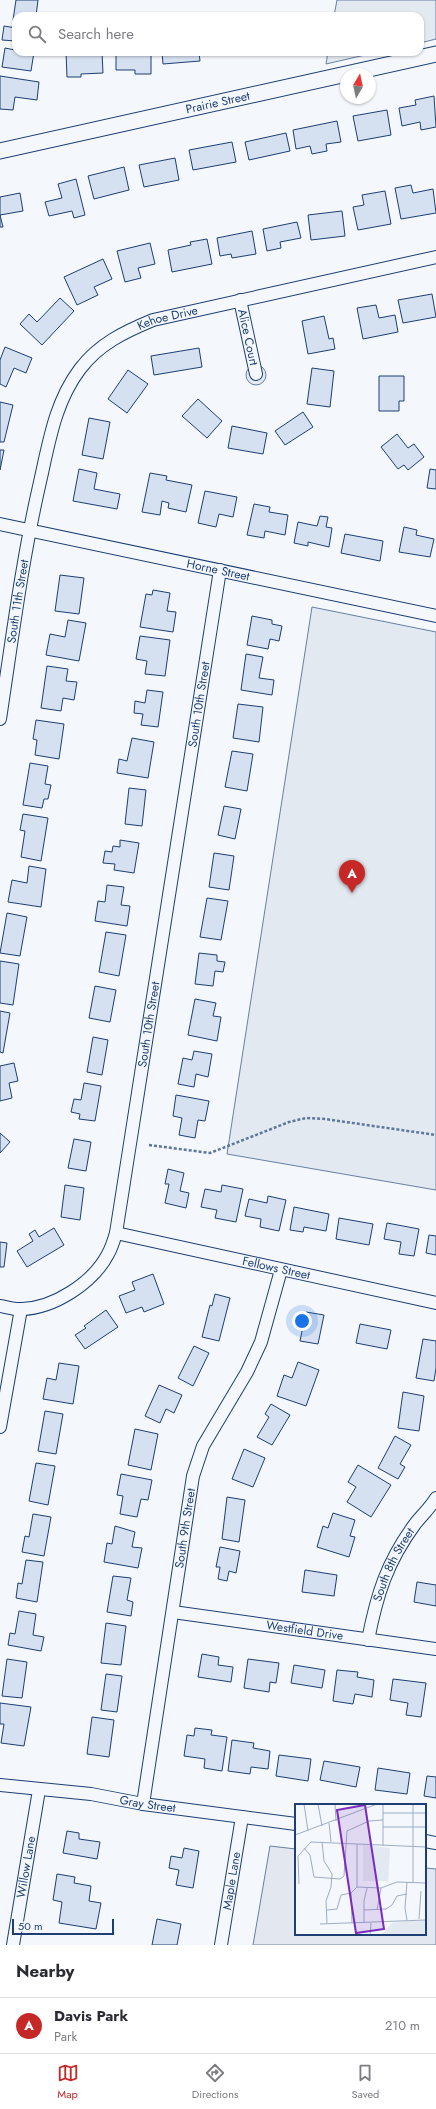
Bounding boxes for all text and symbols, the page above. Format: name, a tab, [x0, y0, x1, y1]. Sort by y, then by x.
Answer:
search box	[12, 12, 424, 56]
icon: search	[26, 23, 48, 45]
text: Search here	[58, 23, 134, 45]
north arrow	[340, 68, 376, 104]
street label: Prairie Street	[184, 87, 252, 118]
street label: Kehoe Drive	[134, 301, 200, 335]
street label: Alice Court	[233, 307, 263, 367]
street label: Horne Street	[185, 555, 252, 585]
street label: South 11th Street	[2, 558, 33, 644]
street label: South 10th Street	[183, 660, 215, 748]
pin: A	[339, 860, 365, 893]
street label: South 10th Street	[133, 980, 164, 1069]
street label: Fellows Street	[241, 1252, 312, 1284]
your location	[292, 1311, 312, 1331]
street label: South 9th Street	[170, 1487, 200, 1569]
street label: South 8th Street	[368, 1524, 419, 1604]
street label: Westfield Drive	[265, 1616, 344, 1645]
street label: Gray Street	[118, 1791, 177, 1817]
inset map	[295, 1804, 426, 1935]
street label: Willow Lane	[12, 1835, 40, 1899]
street label: Maple Lane	[218, 1850, 245, 1911]
scale bar	[12, 1917, 114, 1936]
text: 50 m	[18, 1918, 43, 1934]
text: Nearby	[16, 1959, 74, 1983]
text: Davis Park	[54, 2005, 128, 2027]
text: A	[24, 2016, 34, 2035]
text: 210 m	[385, 2016, 420, 2035]
text: Park	[54, 2027, 77, 2046]
tab: Map	[57, 2062, 79, 2102]
tab: Directions	[192, 2062, 238, 2102]
tab: Saved	[352, 2062, 379, 2102]

